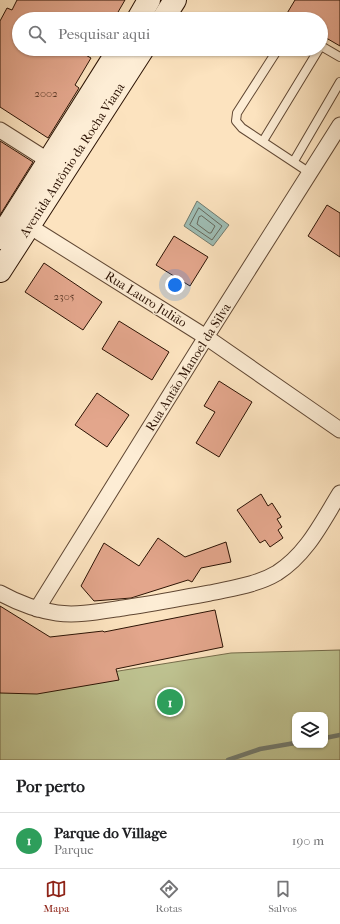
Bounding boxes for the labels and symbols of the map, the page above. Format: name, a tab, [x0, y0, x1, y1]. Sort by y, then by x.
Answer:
street label: Avenida Antônio da Rocha Viana	[16, 79, 128, 241]
house number: 2002	[34, 87, 58, 100]
street label: Rua Lauro Julião	[102, 268, 190, 330]
your location	[165, 275, 185, 295]
house number: 2305	[54, 290, 75, 303]
street label: Rua Antão Manoel da Silva	[142, 299, 234, 434]
pin: 1	[157, 687, 183, 717]

